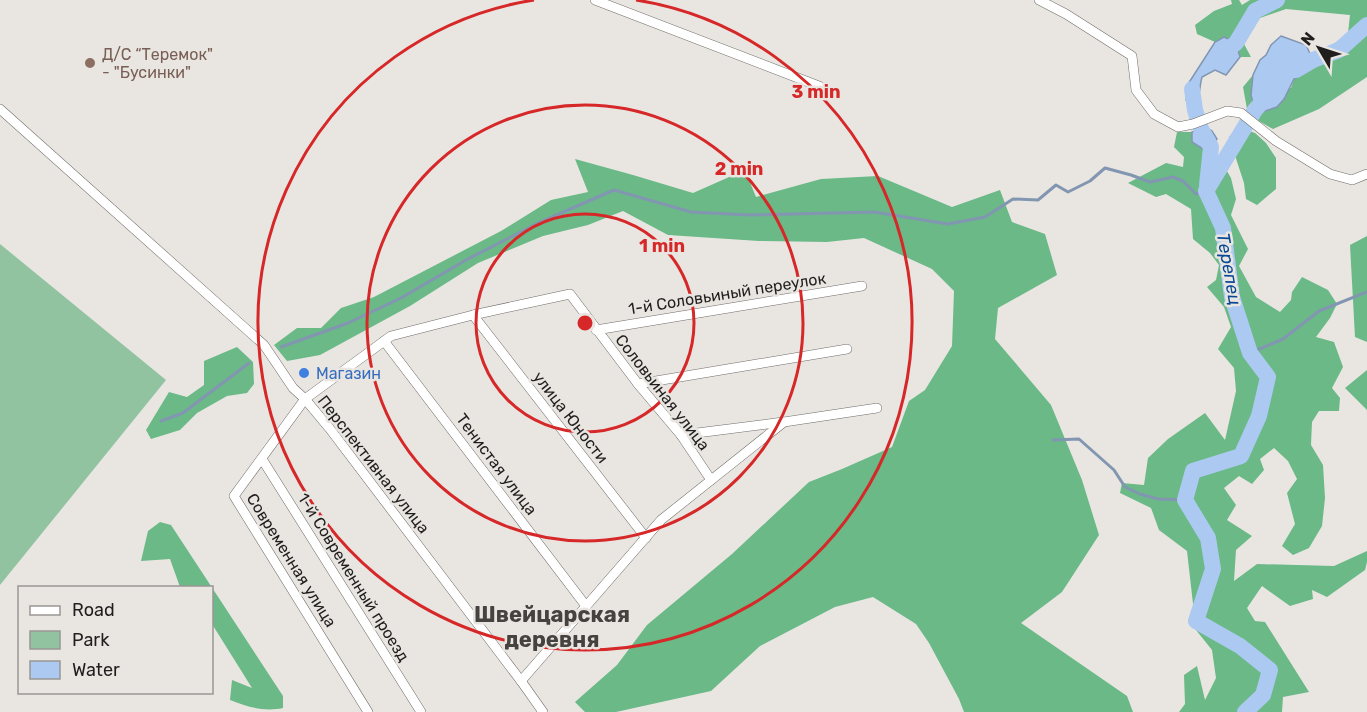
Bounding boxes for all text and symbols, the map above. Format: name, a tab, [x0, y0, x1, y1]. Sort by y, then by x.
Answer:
north arrow	[1289, 18, 1349, 78]
text: N	[1297, 28, 1319, 49]
place label: Д/С “Теремок" - "Бусинки"	[102, 45, 213, 82]
marker: Д/С “Теремок" - "Бусинки"	[83, 56, 97, 70]
text: 3 min	[792, 81, 840, 103]
text: 2 min	[715, 158, 763, 180]
water label: Терепец	[1212, 231, 1246, 307]
text: 1 min	[639, 235, 685, 257]
street label: 1-й Соловьиный переулок	[627, 268, 828, 319]
centre of rings	[575, 313, 595, 333]
street label: Соловьиная улица	[611, 330, 714, 454]
place label: Магазин	[316, 364, 381, 383]
marker: Магазин	[297, 366, 311, 380]
street label: улица Юности	[529, 368, 612, 467]
street label: Перспективная улица	[314, 392, 433, 537]
street label: Тенистая улица	[452, 410, 541, 519]
street label: Современная улица	[243, 490, 340, 631]
street label: 1-й Современный проезд	[294, 490, 413, 665]
legend	[18, 586, 213, 694]
text: Road	[72, 599, 115, 621]
district label: Швейцарская деревня	[474, 601, 630, 653]
text: Park	[72, 629, 110, 651]
text: Water	[72, 659, 120, 681]

